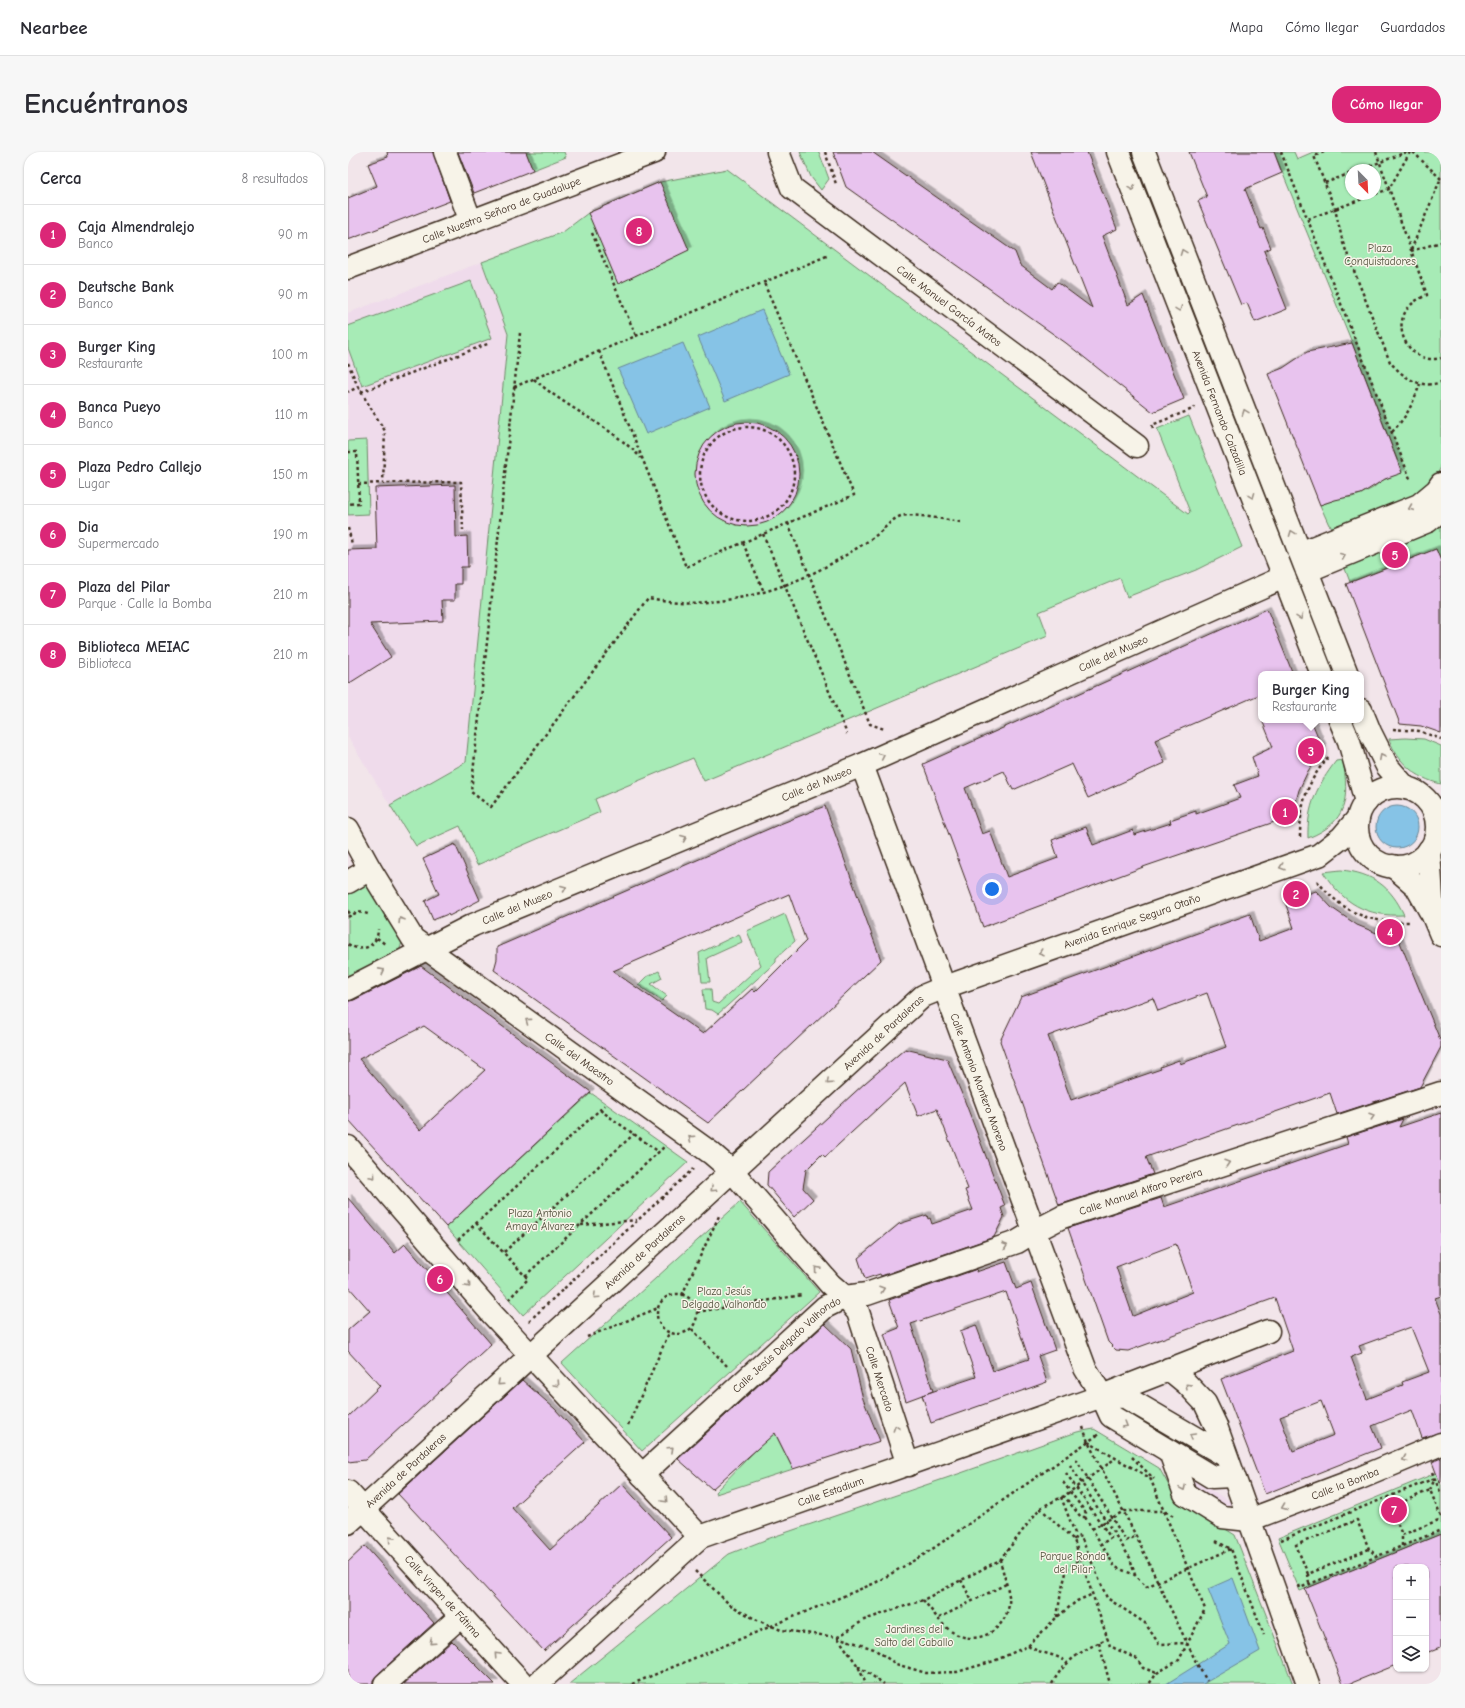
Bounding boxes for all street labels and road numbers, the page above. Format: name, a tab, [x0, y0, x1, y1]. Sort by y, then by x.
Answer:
street label: Calle Nuestra Señora de Guadalupe	[420, 174, 583, 246]
street label: Calle Manuel García Matos	[894, 262, 1005, 349]
street label: Avenida Fernando Calzadilla	[1190, 349, 1250, 477]
street label: Calle del Museo	[1076, 632, 1150, 674]
street label: Calle del Museo	[780, 763, 854, 804]
street label: Calle del Museo	[480, 887, 554, 927]
street label: Avenida Enrique Segura Otaño	[1062, 891, 1202, 951]
street label: Avenida de Pardaleras	[840, 992, 926, 1073]
street label: Calle Antonio Montero Moreno	[948, 1011, 1011, 1153]
street label: Calle del Maestro	[543, 1029, 617, 1088]
street label: Calle Manuel Alfaro Pereira	[1077, 1165, 1204, 1218]
street label: Avenida de Pardaleras	[601, 1211, 688, 1291]
street label: Calle Jesús Delgado Valhondo	[730, 1294, 843, 1395]
street label: Calle Mercado	[863, 1345, 897, 1413]
street label: Avenida de Pardaleras	[363, 1430, 449, 1510]
street label: Calle la Bomba	[1309, 1464, 1381, 1502]
street label: Calle Estadium	[796, 1474, 866, 1509]
street label: Calle Virgen de Fátima	[402, 1552, 484, 1640]

